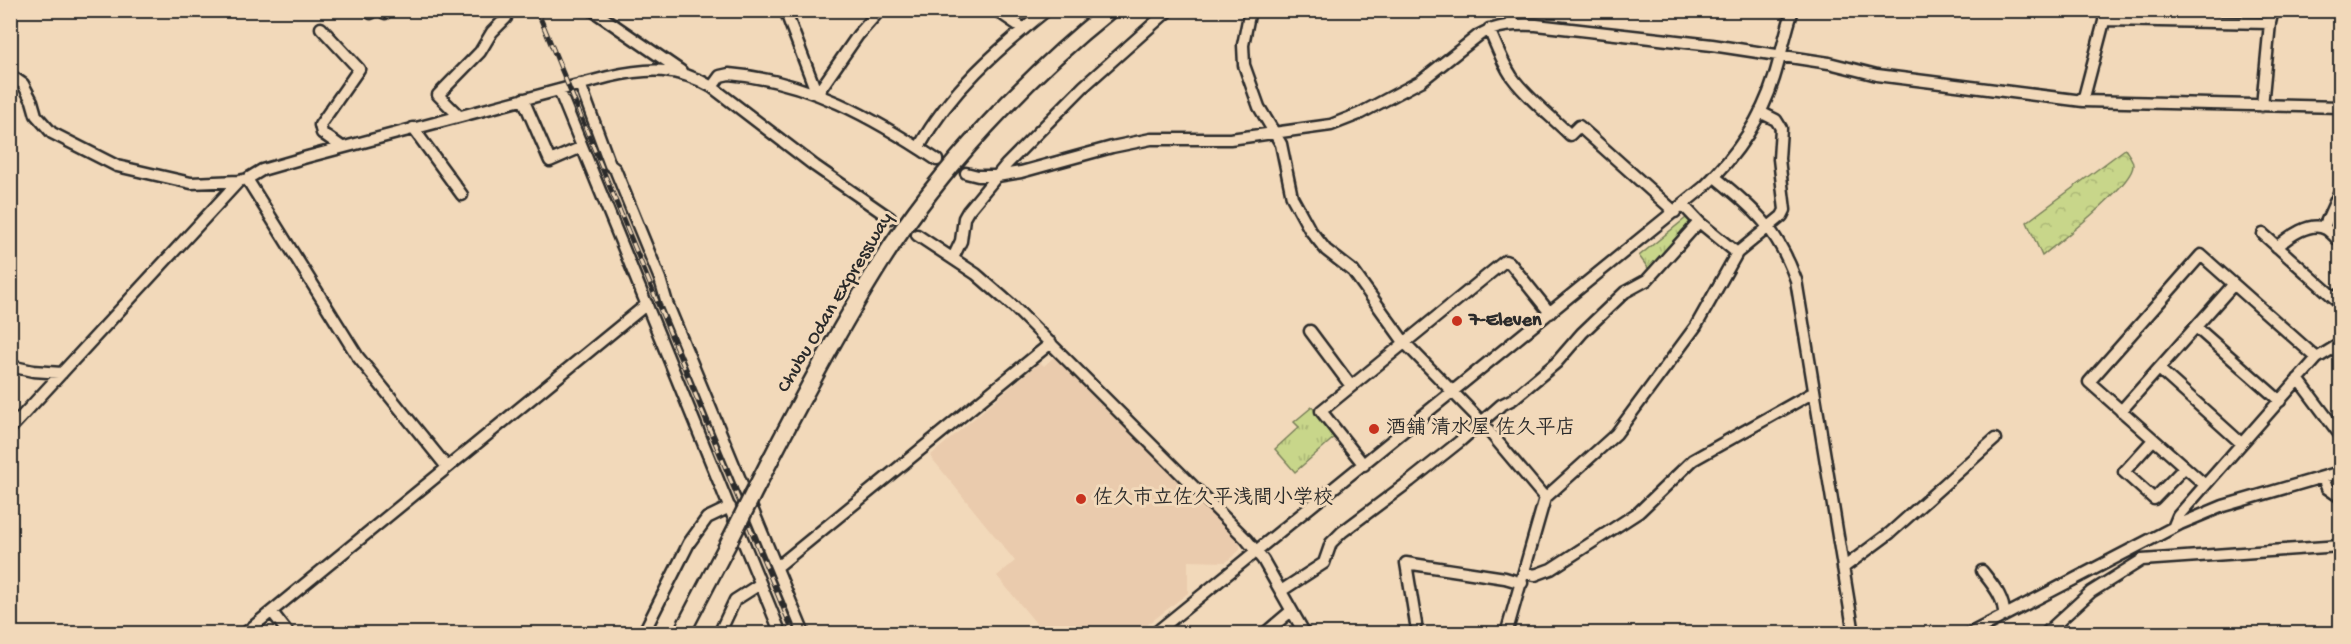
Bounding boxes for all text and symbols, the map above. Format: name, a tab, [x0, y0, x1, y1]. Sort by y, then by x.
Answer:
street label: Chubu Odan Expressway	[773, 209, 899, 397]
place label: 7-Eleven	[1468, 310, 1542, 333]
marker: 7-Eleven	[1450, 314, 1464, 328]
place label: 酒舗 清水屋 佐久平店	[1386, 416, 1575, 441]
marker: 酒舗 清水屋 佐久平店	[1367, 422, 1381, 436]
place label: 佐久市立佐久平浅間小学校	[1093, 486, 1333, 511]
marker: 佐久市立佐久平浅間小学校	[1074, 492, 1088, 506]

